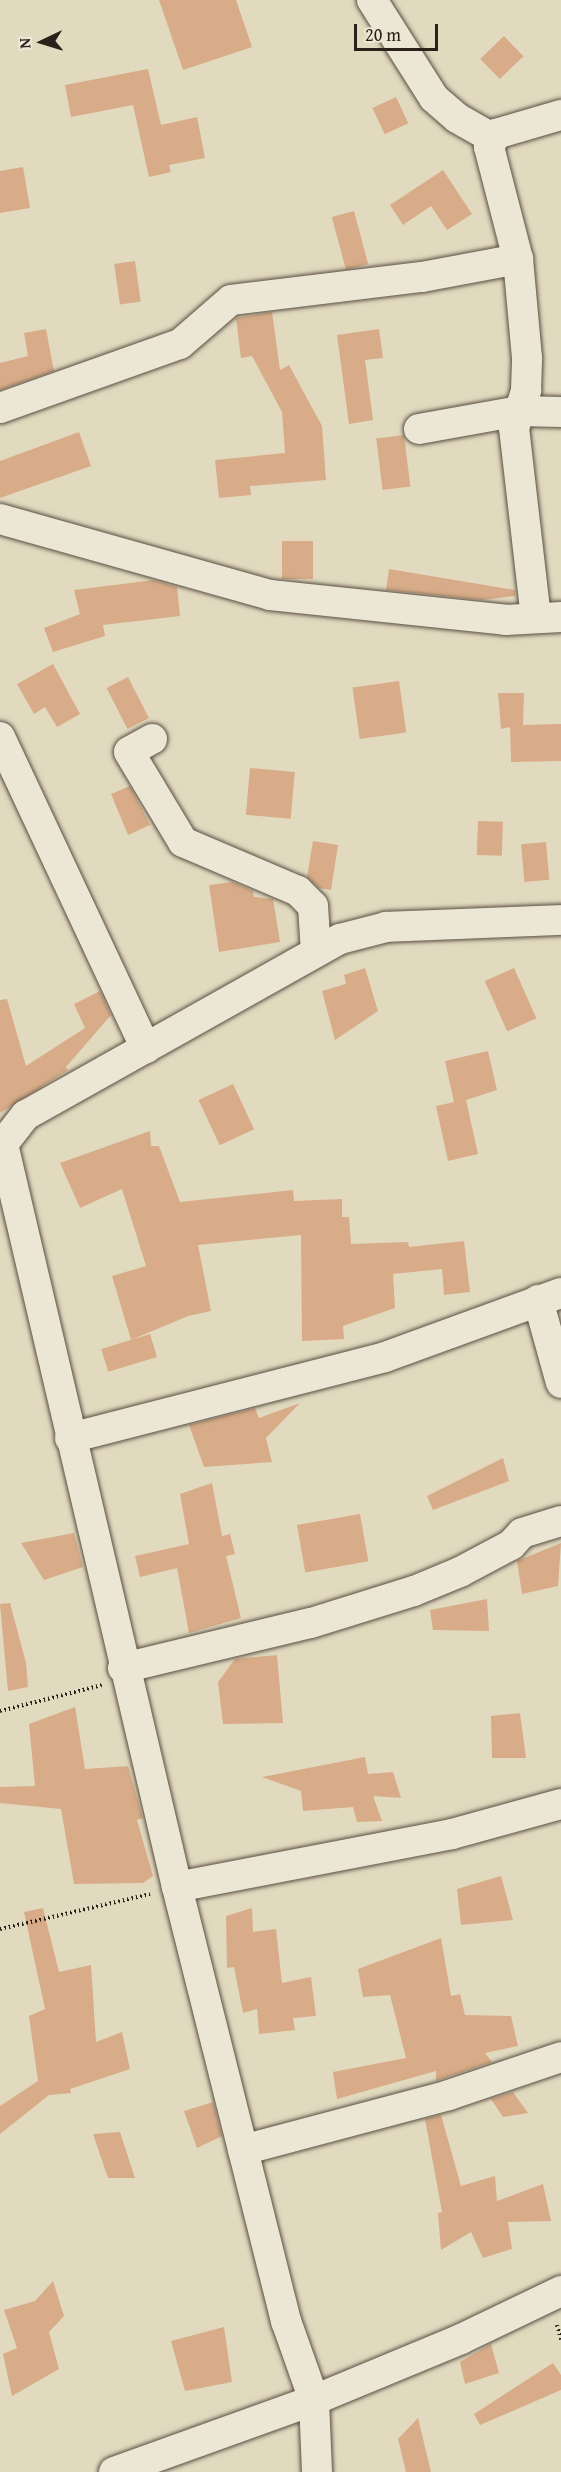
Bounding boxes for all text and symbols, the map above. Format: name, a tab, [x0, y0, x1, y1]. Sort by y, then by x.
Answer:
north arrow	[12, 12, 72, 72]
scale bar	[357, 12, 441, 50]
text: 20 m	[365, 21, 401, 48]
text: N	[12, 37, 36, 49]

